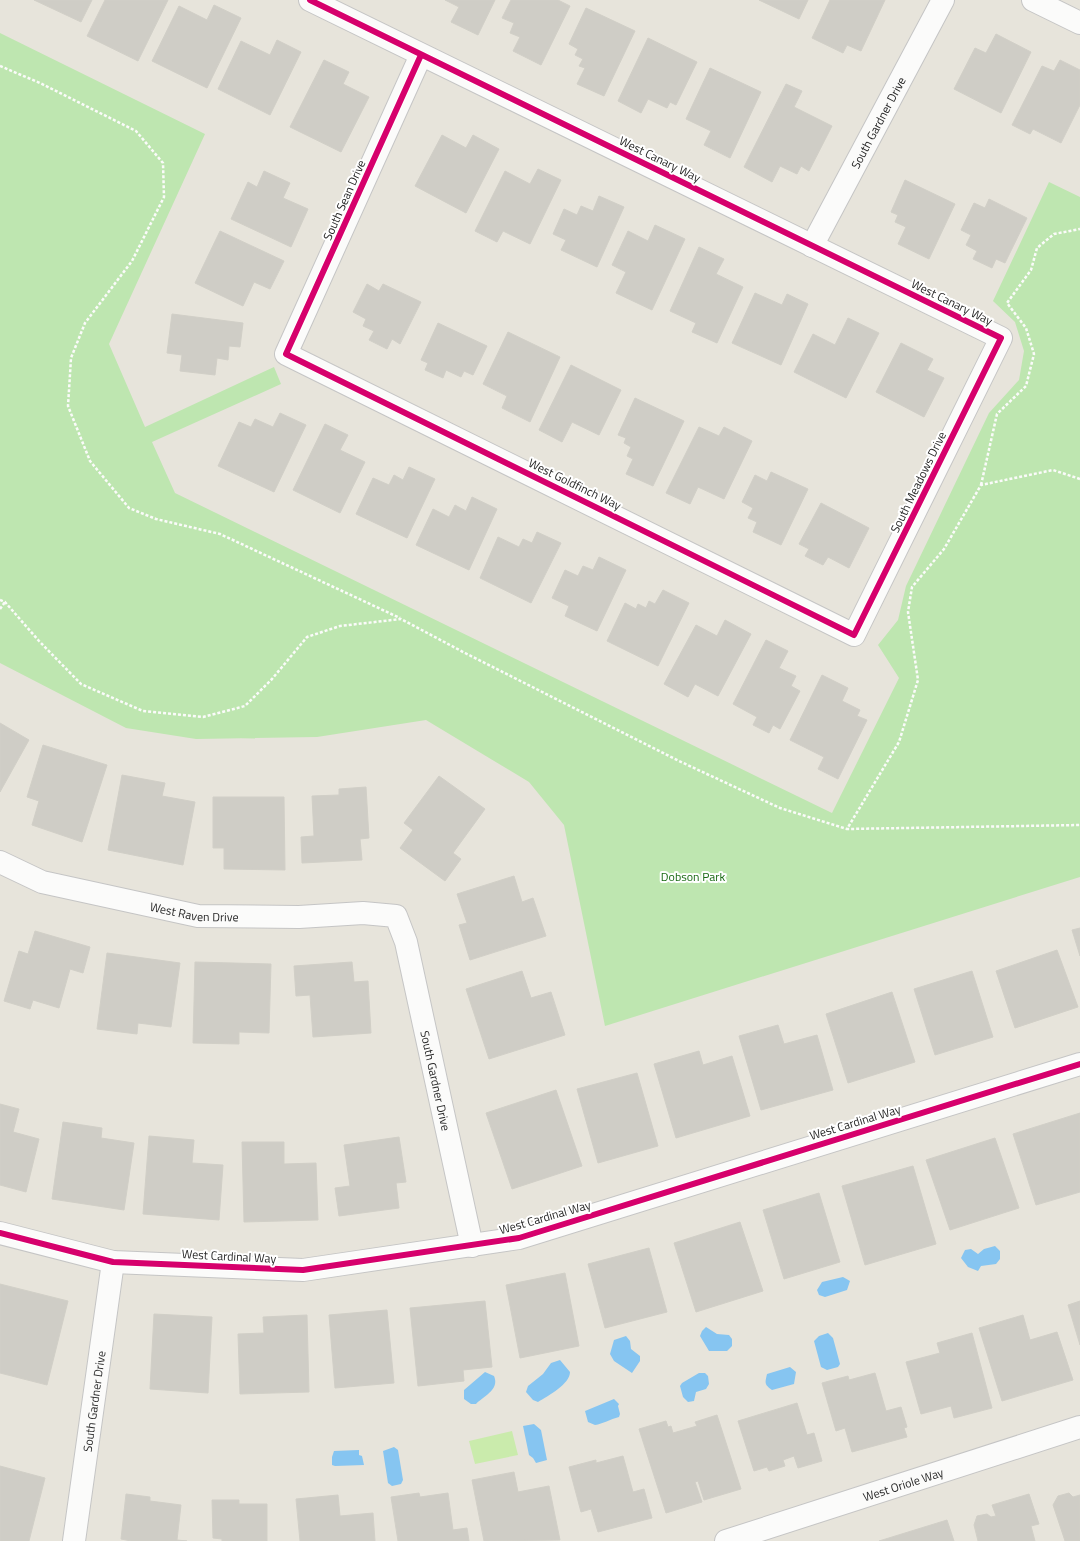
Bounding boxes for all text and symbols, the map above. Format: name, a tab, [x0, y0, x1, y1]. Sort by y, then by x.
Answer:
street label: South Gardner Drive	[845, 73, 910, 172]
street label: West Canary Way	[616, 131, 704, 187]
street label: South Sean Drive	[318, 157, 370, 243]
street label: West Canary Way	[908, 274, 996, 330]
street label: South Meadows Drive	[885, 428, 951, 536]
street label: West Goldfinch Way	[525, 453, 625, 515]
park label: Dobson Park	[661, 867, 725, 886]
street label: West Raven Drive	[148, 896, 239, 926]
street label: South Gardner Drive	[416, 1029, 456, 1132]
street label: West Cardinal Way	[807, 1099, 903, 1145]
street label: West Cardinal Way	[497, 1195, 593, 1239]
street label: West Cardinal Way	[181, 1244, 277, 1268]
street label: South Gardner Drive	[77, 1350, 110, 1453]
street label: West Oriole Way	[860, 1462, 946, 1506]

